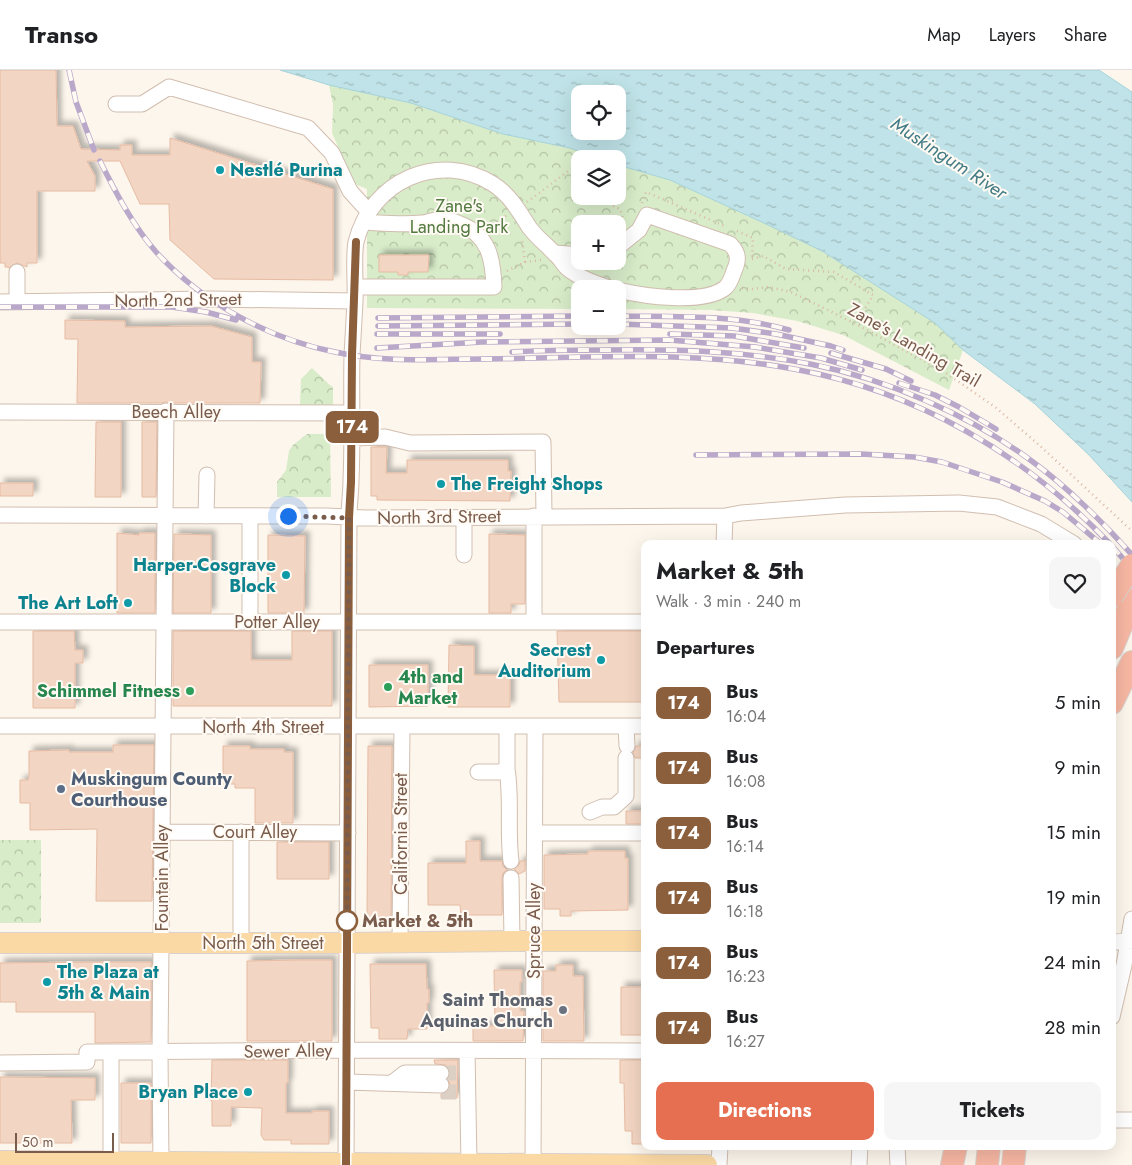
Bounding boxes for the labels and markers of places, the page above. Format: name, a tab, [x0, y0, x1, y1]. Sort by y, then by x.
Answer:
place label: Nestlé Purina	[230, 157, 343, 183]
marker: Nestlé Purina	[214, 164, 226, 176]
place label: The Freight Shops	[451, 471, 603, 497]
marker: The Freight Shops	[435, 478, 447, 490]
place label: Harper-Cosgrave Block	[133, 552, 277, 599]
marker: Harper-Cosgrave Block	[280, 569, 292, 581]
place label: The Art Loft	[18, 590, 118, 616]
marker: The Art Loft	[122, 597, 134, 609]
place label: Secrest Auditorium	[497, 637, 591, 684]
marker: Secrest Auditorium	[595, 654, 607, 666]
place label: 4th and Market	[398, 664, 463, 711]
place label: Schimmel Fitness	[37, 678, 180, 704]
marker: 4th and Market	[382, 681, 394, 693]
marker: Schimmel Fitness	[184, 685, 196, 697]
place label: Muskingum County Courthouse	[71, 766, 232, 813]
marker: Muskingum County Courthouse	[55, 783, 67, 795]
place label: Market & 5th	[362, 908, 473, 934]
marker: Market & 5th	[336, 910, 358, 932]
place label: The Plaza at 5th & Main	[57, 959, 159, 1006]
marker: The Plaza at 5th & Main	[41, 976, 53, 988]
place label: Saint Thomas Aquinas Church	[419, 987, 553, 1034]
marker: Saint Thomas Aquinas Church	[557, 1004, 569, 1016]
place label: Bryan Place	[138, 1079, 238, 1105]
marker: Bryan Place	[242, 1086, 254, 1098]

